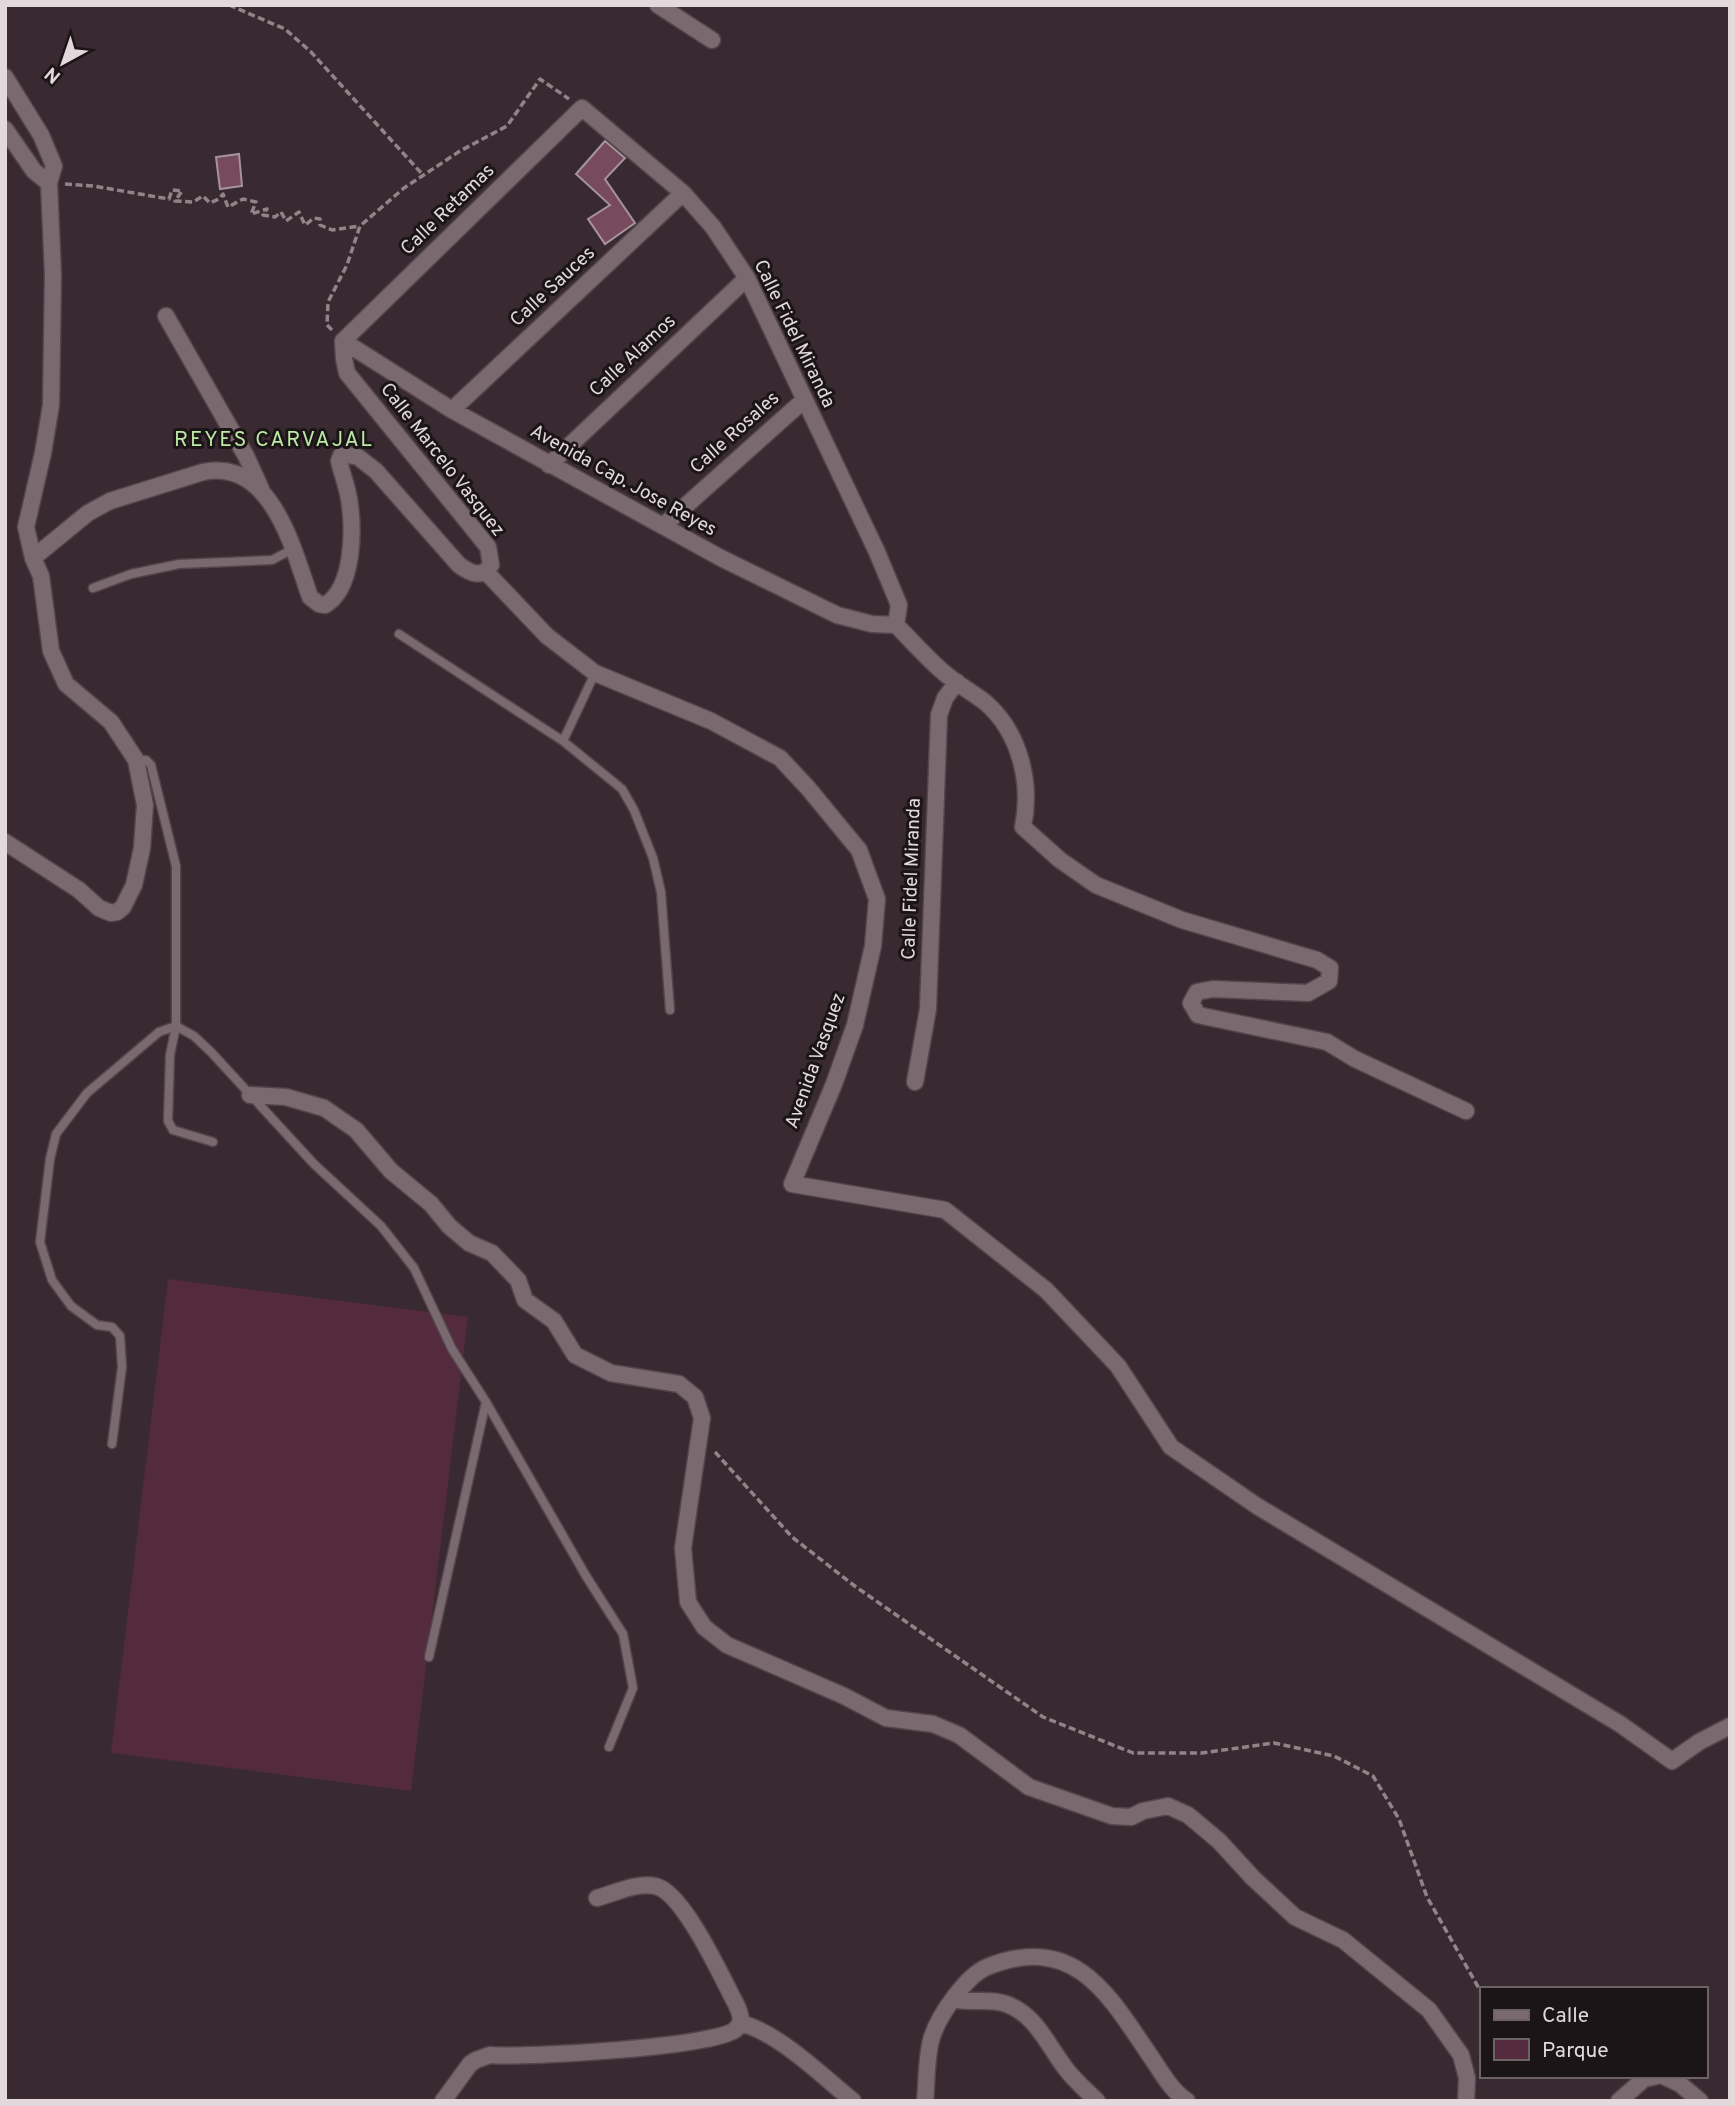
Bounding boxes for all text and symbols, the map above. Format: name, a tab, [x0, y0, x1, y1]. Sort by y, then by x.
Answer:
north arrow	[28, 28, 98, 98]
text: N	[40, 61, 66, 88]
street label: Calle Retamas	[396, 159, 500, 261]
street label: Calle Sauces	[506, 242, 600, 332]
street label: Calle Fidel Miranda	[748, 256, 840, 412]
street label: Calle Alamos	[585, 310, 681, 402]
street label: Calle Marcelo Vasquez	[374, 378, 510, 542]
street label: Calle Rosales	[685, 387, 785, 479]
street label: Avenida Cap. Jose Reyes	[525, 420, 721, 542]
district label: REYES CARVAJAL	[174, 427, 374, 454]
street label: Calle Fidel Miranda	[897, 798, 927, 960]
street label: Avenida Vasquez	[780, 990, 852, 1132]
legend	[1480, 1987, 1707, 2078]
text: Calle	[1542, 2003, 1589, 2030]
text: Parque	[1542, 2038, 1609, 2065]

